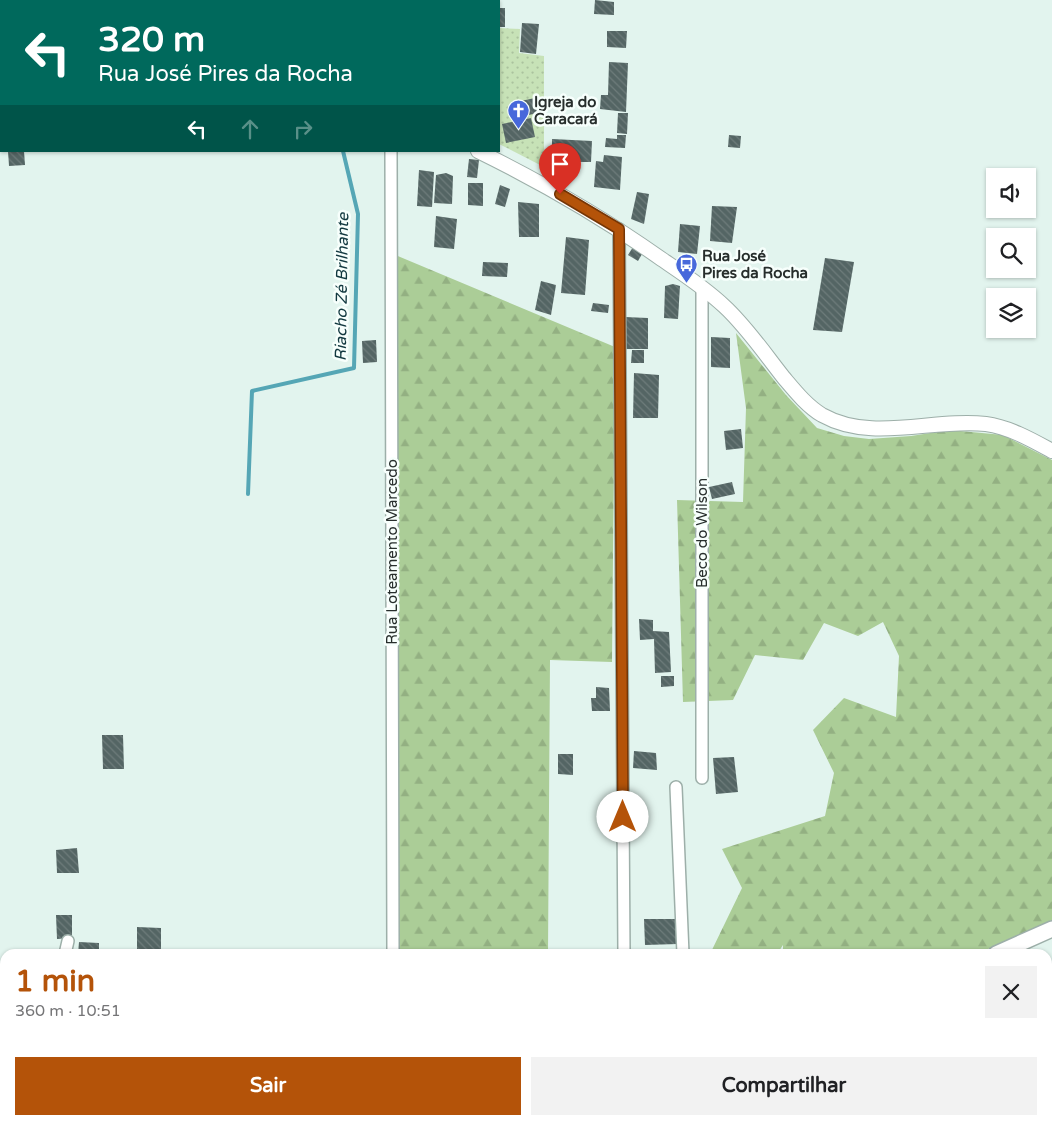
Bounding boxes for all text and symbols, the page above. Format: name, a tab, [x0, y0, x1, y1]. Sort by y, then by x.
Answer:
text: 320 m	[98, 19, 205, 61]
icon: left	[15, 20, 80, 85]
text: Rua José Pires da Rocha	[98, 61, 353, 87]
place label: Igreja do Caracará	[534, 93, 598, 128]
church icon: Igreja do Caracará	[506, 99, 530, 130]
icon: left	[183, 115, 211, 143]
icon: ahead	[236, 115, 264, 143]
icon: right	[289, 115, 317, 143]
pin	[539, 143, 581, 194]
icon: arrive	[546, 150, 574, 178]
map controls	[986, 168, 1036, 338]
button: sound	[986, 168, 1036, 218]
water label: Riacho Zé Brilhante	[331, 212, 353, 361]
button: search	[986, 228, 1036, 278]
place label: Rua José Pires da Rocha	[702, 247, 808, 282]
bus stop icon: Rua José Pires da Rocha	[674, 253, 698, 284]
button: layers	[986, 288, 1036, 338]
street label: Rua Loteamento Marcedo	[383, 459, 401, 645]
street label: Beco do Wilson	[693, 478, 711, 588]
position arrow	[596, 790, 648, 842]
text: 1 min	[15, 963, 95, 1000]
button: close	[985, 966, 1037, 1018]
text: 360 m · 10:51	[15, 1001, 121, 1021]
button: Sair	[15, 1057, 521, 1115]
button: Compartilhar	[531, 1057, 1037, 1115]

